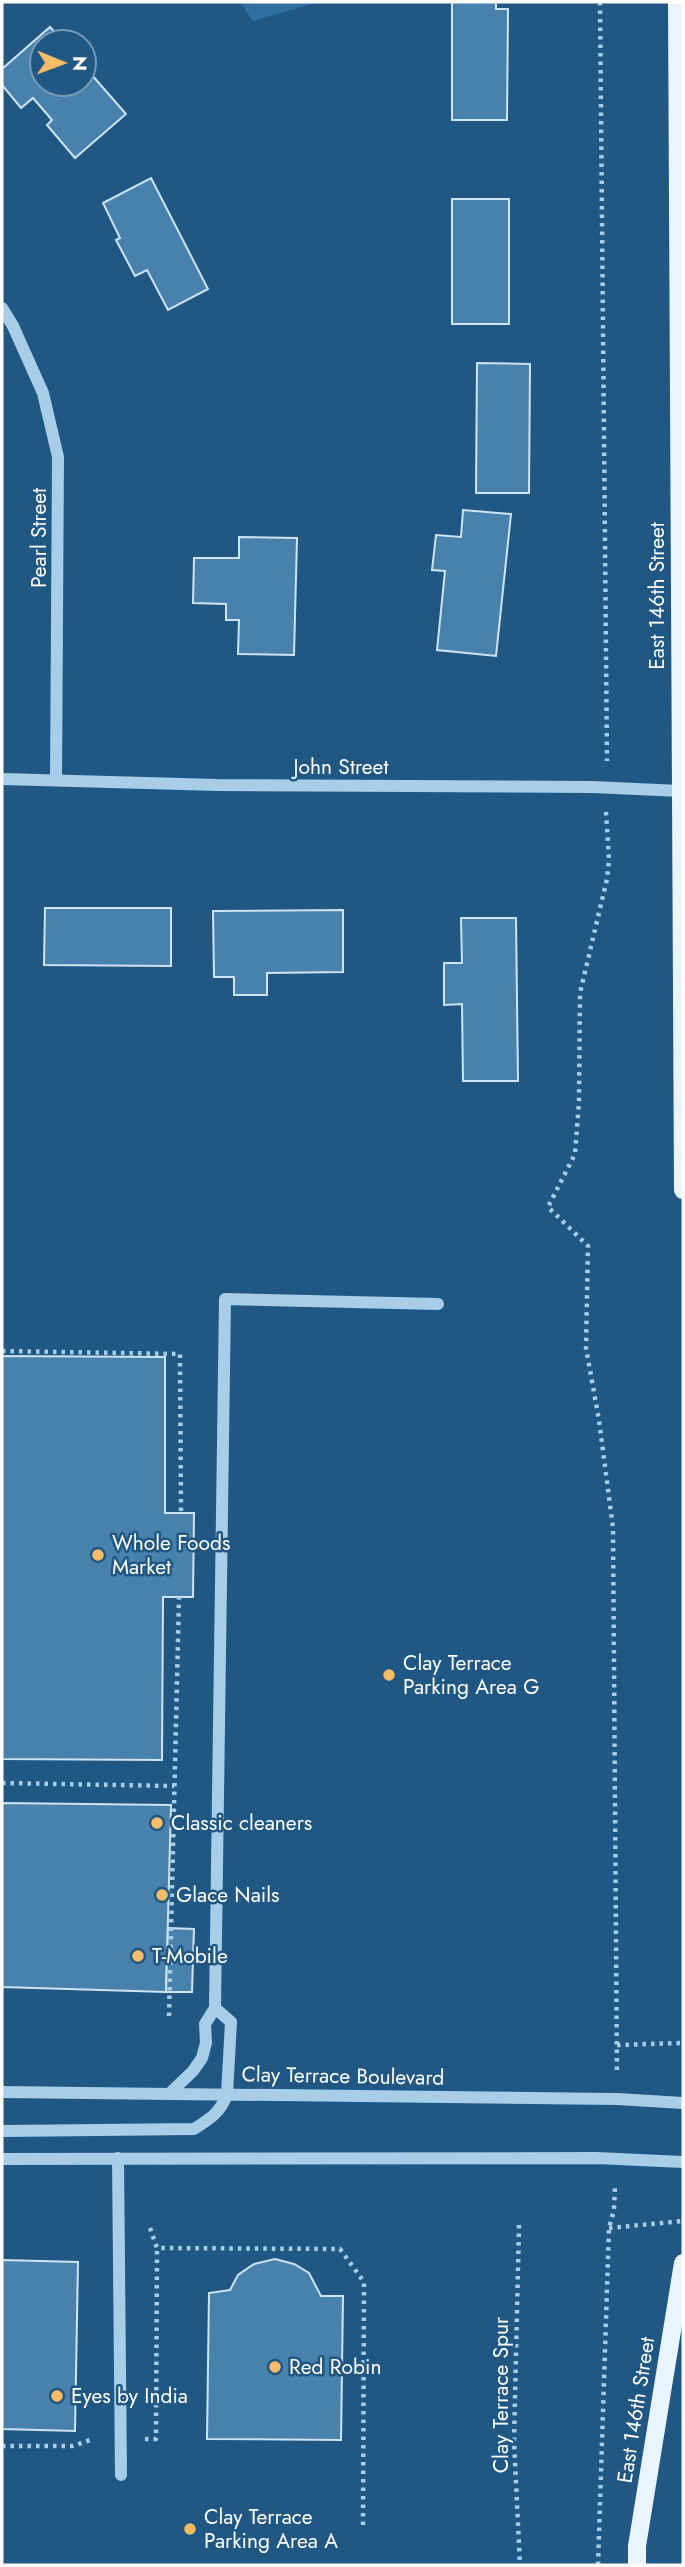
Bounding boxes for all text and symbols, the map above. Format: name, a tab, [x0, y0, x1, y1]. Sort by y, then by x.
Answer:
north arrow	[28, 28, 98, 98]
text: N	[66, 56, 93, 71]
street label: Pearl Street	[24, 488, 54, 588]
street label: East 146th Street	[642, 522, 672, 670]
street label: John Street	[291, 752, 388, 782]
place label: Whole Foods Market	[112, 1528, 230, 1582]
marker: Whole Foods Market	[90, 1547, 106, 1563]
place label: Clay Terrace Parking Area G	[403, 1648, 539, 1702]
marker: Clay Terrace Parking Area G	[381, 1667, 397, 1683]
place label: Classic cleaners	[171, 1808, 312, 1838]
marker: Classic cleaners	[149, 1815, 165, 1831]
place label: Glace Nails	[176, 1880, 280, 1910]
marker: Glace Nails	[154, 1887, 170, 1903]
place label: T-Mobile	[152, 1941, 228, 1971]
marker: T-Mobile	[130, 1948, 146, 1964]
street label: Clay Terrace Boulevard	[241, 2059, 445, 2093]
street label: Clay Terrace Spur	[486, 2316, 516, 2473]
street label: East 146th Street	[610, 2335, 662, 2485]
place label: Red Robin	[289, 2352, 382, 2382]
marker: Red Robin	[267, 2359, 283, 2375]
place label: Eyes by India	[71, 2381, 188, 2411]
marker: Eyes by India	[49, 2388, 65, 2404]
place label: Clay Terrace Parking Area A	[204, 2502, 338, 2556]
marker: Clay Terrace Parking Area A	[182, 2521, 198, 2537]

